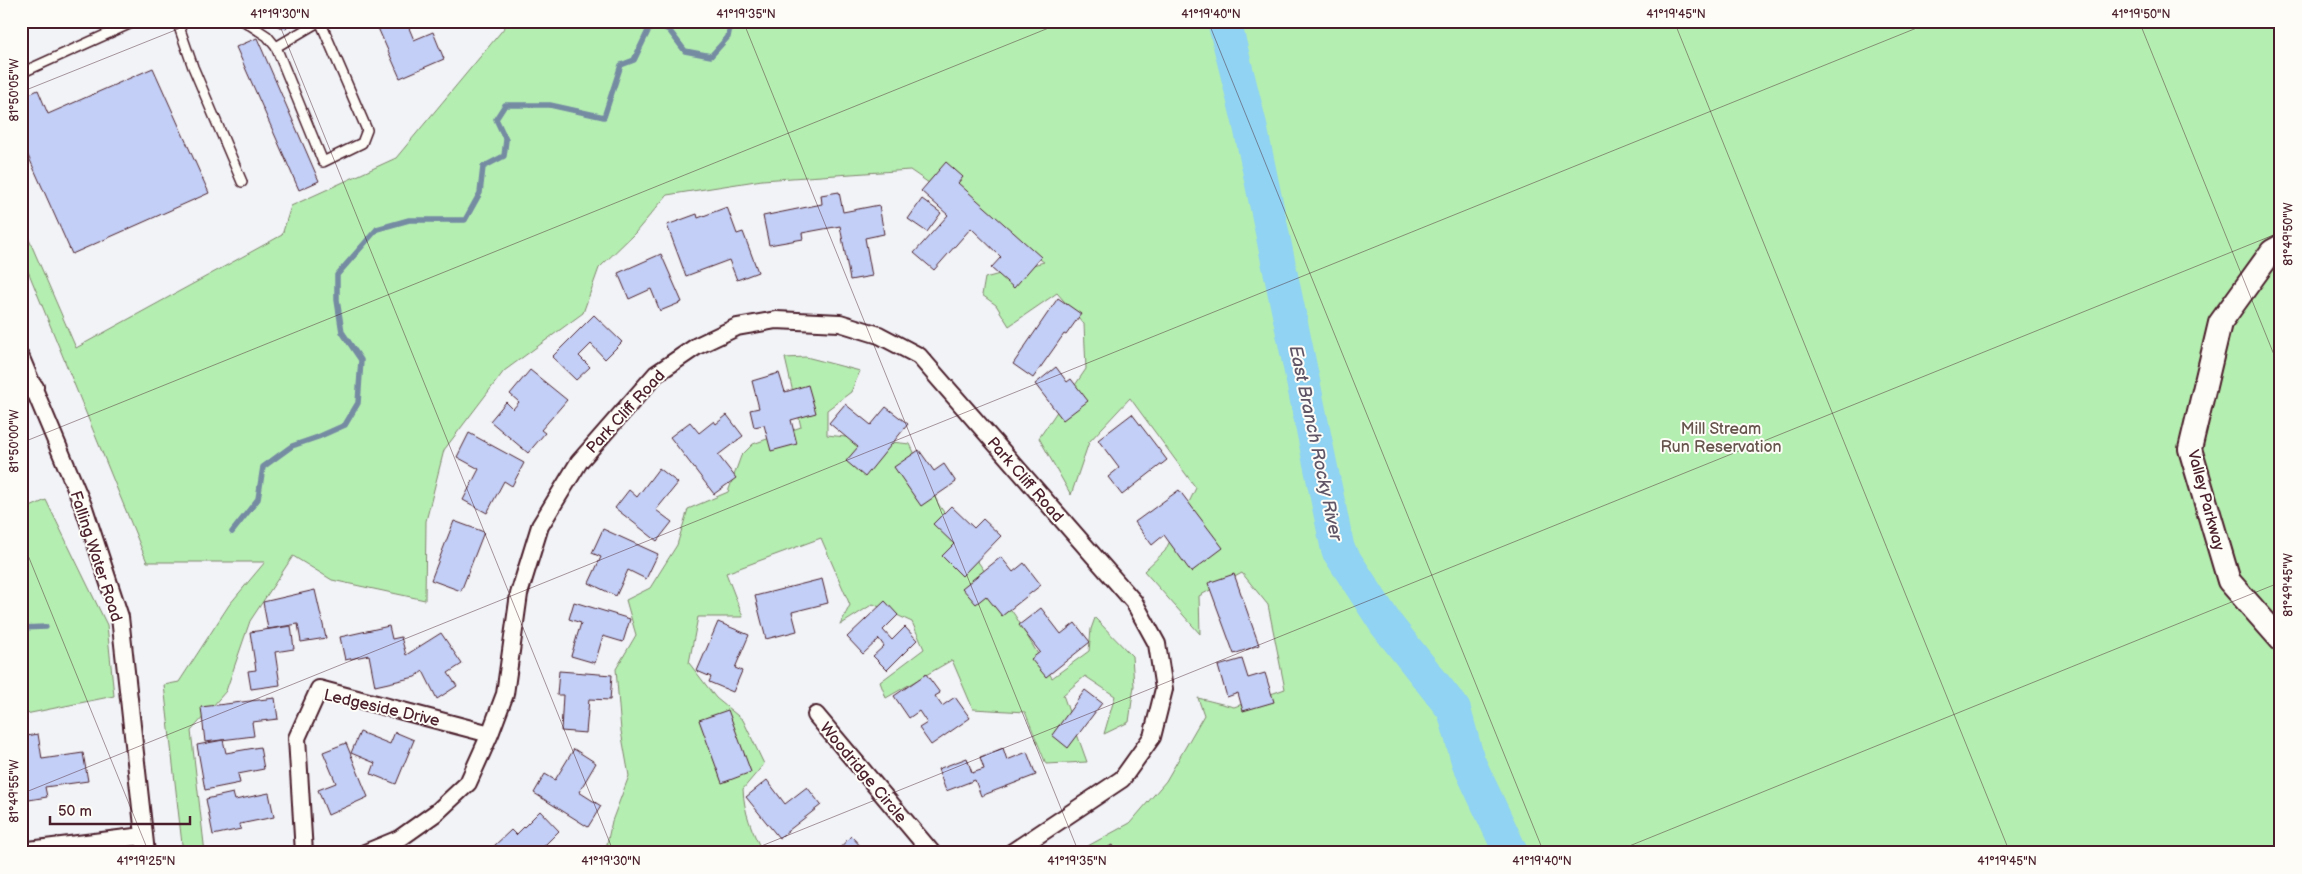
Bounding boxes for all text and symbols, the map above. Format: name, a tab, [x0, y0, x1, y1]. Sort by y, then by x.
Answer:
text: 41°19'30"N	[250, 7, 310, 22]
text: 41°19'35"N	[716, 7, 776, 22]
text: 41°19'40"N	[1181, 7, 1241, 22]
text: 41°19'45"N	[1646, 7, 1706, 22]
text: 41°19'50"N	[2111, 7, 2171, 22]
text: 81°50'05"W	[7, 58, 22, 122]
text: 81°49'50"W	[2281, 202, 2296, 266]
water label: East Branch Rocky River	[1285, 343, 1347, 544]
street label: Park Cliff Road	[583, 366, 669, 458]
text: 81°50'00"W	[7, 409, 22, 473]
park label: Mill Stream Run Reservation	[1660, 420, 1782, 457]
street label: Park Cliff Road	[983, 433, 1067, 527]
street label: Valley Parkway	[2183, 448, 2228, 554]
street label: Falling Water Road	[65, 489, 126, 624]
text: 81°49'45"W	[2281, 553, 2296, 617]
street label: Ledgeside Drive	[322, 686, 442, 731]
street label: Woodridge Circle	[815, 719, 911, 827]
text: 81°49'55"W	[7, 759, 22, 823]
scale bar	[50, 794, 190, 826]
text: 50 m	[58, 802, 92, 821]
text: 41°19'25"N	[116, 854, 176, 869]
text: 41°19'30"N	[581, 854, 641, 869]
text: 41°19'35"N	[1047, 854, 1107, 869]
text: 41°19'40"N	[1512, 854, 1572, 869]
text: 41°19'45"N	[1977, 854, 2037, 869]

